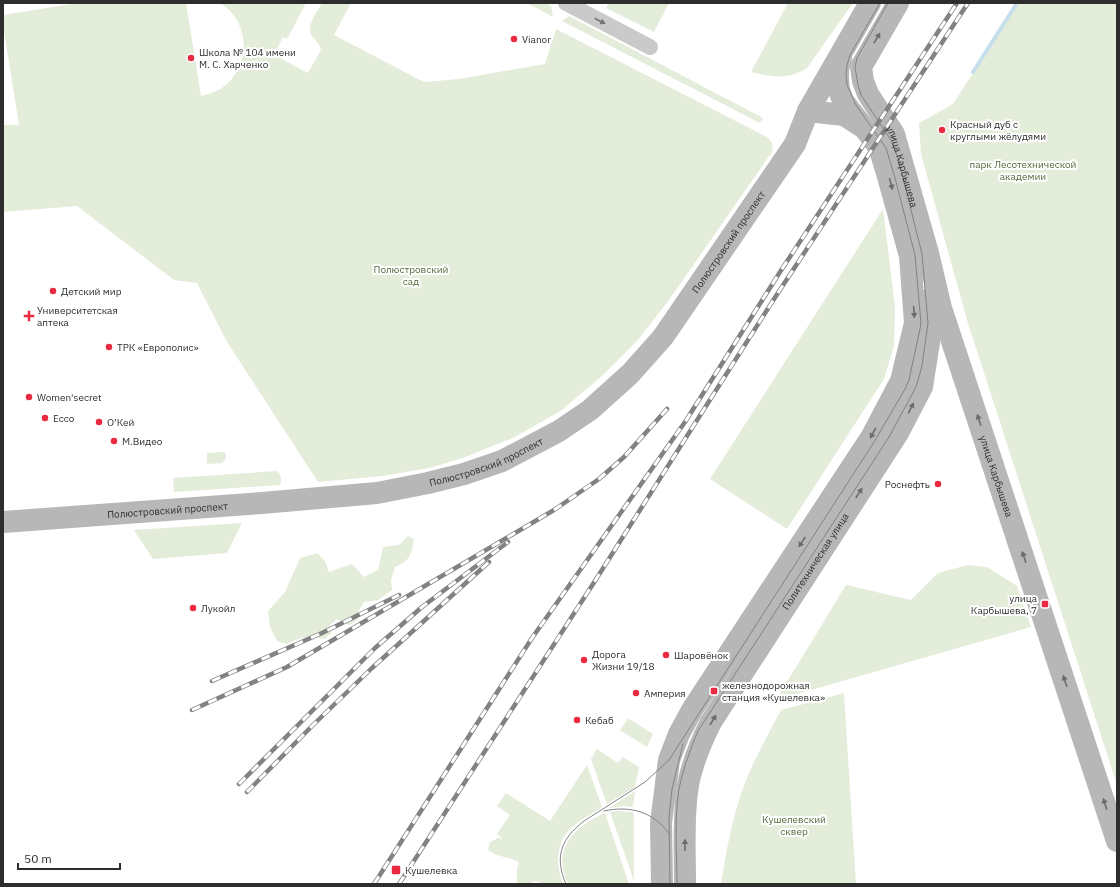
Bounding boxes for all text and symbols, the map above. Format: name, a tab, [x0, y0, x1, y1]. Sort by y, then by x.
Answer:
one-way arrow	[595, 18, 606, 24]
one-way arrow	[874, 32, 881, 44]
place label: Vianor	[522, 33, 551, 46]
marker: Vianor	[509, 34, 519, 44]
place label: Школа № 104 имени М. С. Харченко	[199, 46, 296, 71]
marker: Школа № 104 имени М. С. Харченко	[186, 53, 196, 63]
place label: Красный дуб с круглыми жёлудями	[950, 118, 1046, 143]
street label: улица Карбышева	[883, 123, 921, 210]
marker: Красный дуб с круглыми жёлудями	[937, 125, 947, 135]
park label: парк Лесотехнической академии	[969, 158, 1077, 183]
one-way arrow	[888, 178, 894, 191]
street label: Полюстровский проспект	[689, 188, 768, 296]
park label: Полюстровский сад	[373, 263, 449, 288]
place label: Детский мир	[61, 285, 122, 298]
marker: Детский мир	[48, 286, 58, 296]
place label: Университетская аптека	[37, 304, 118, 329]
one-way arrow	[911, 306, 918, 318]
marker: Университетская аптека	[24, 311, 34, 321]
place label: ТРК «Европолис»	[117, 341, 199, 354]
marker: ТРК «Европолис»	[104, 342, 114, 352]
place label: Women'secret	[37, 391, 102, 404]
marker: Women'secret	[24, 392, 34, 402]
one-way arrow	[908, 402, 914, 414]
place label: Ecco	[53, 412, 75, 425]
marker: Ecco	[40, 413, 50, 423]
one-way arrow	[976, 414, 982, 426]
place label: О’Кей	[107, 416, 135, 429]
marker: О’Кей	[94, 417, 104, 427]
one-way arrow	[870, 427, 877, 439]
street label: улица Карбышева	[977, 434, 1016, 519]
place label: М.Видео	[122, 435, 163, 448]
street label: Полюстровский проспект	[428, 435, 545, 489]
marker: М.Видео	[109, 436, 119, 446]
place label: Роснефть	[885, 478, 930, 491]
marker: Роснефть	[933, 479, 943, 489]
one-way arrow	[855, 488, 863, 498]
street label: Полюстровский проспект	[107, 499, 229, 521]
street label: Политехническая улица	[779, 510, 852, 612]
one-way arrow	[798, 537, 806, 547]
one-way arrow	[1021, 551, 1027, 563]
place label: улица Карбышева, 7	[971, 592, 1038, 617]
marker: улица Карбышева, 7	[1040, 599, 1050, 609]
place label: Лукойл	[201, 602, 235, 615]
marker: Лукойл	[188, 603, 198, 613]
place label: Дорога Жизни 19/18	[592, 648, 655, 673]
place label: Шаровёнок	[674, 649, 729, 662]
marker: Шаровёнок	[661, 650, 671, 660]
marker: Дорога Жизни 19/18	[579, 655, 589, 665]
one-way arrow	[1061, 674, 1067, 686]
place label: железнодорожная станция «Кушелевка»	[722, 679, 825, 704]
marker: железнодорожная станция «Кушелевка»	[709, 686, 719, 696]
place label: Амперия	[644, 687, 686, 700]
marker: Амперия	[631, 688, 641, 698]
place label: Кебаб	[585, 714, 614, 727]
one-way arrow	[709, 714, 716, 726]
marker: Кебаб	[572, 715, 582, 725]
one-way arrow	[1102, 798, 1108, 810]
park label: Кушелевский сквер	[762, 813, 826, 838]
one-way arrow	[682, 838, 688, 851]
scale bar	[18, 845, 120, 871]
text: 50 m	[24, 851, 52, 866]
marker: Кушелевка	[390, 864, 402, 876]
place label: Кушелевка	[405, 864, 458, 877]

